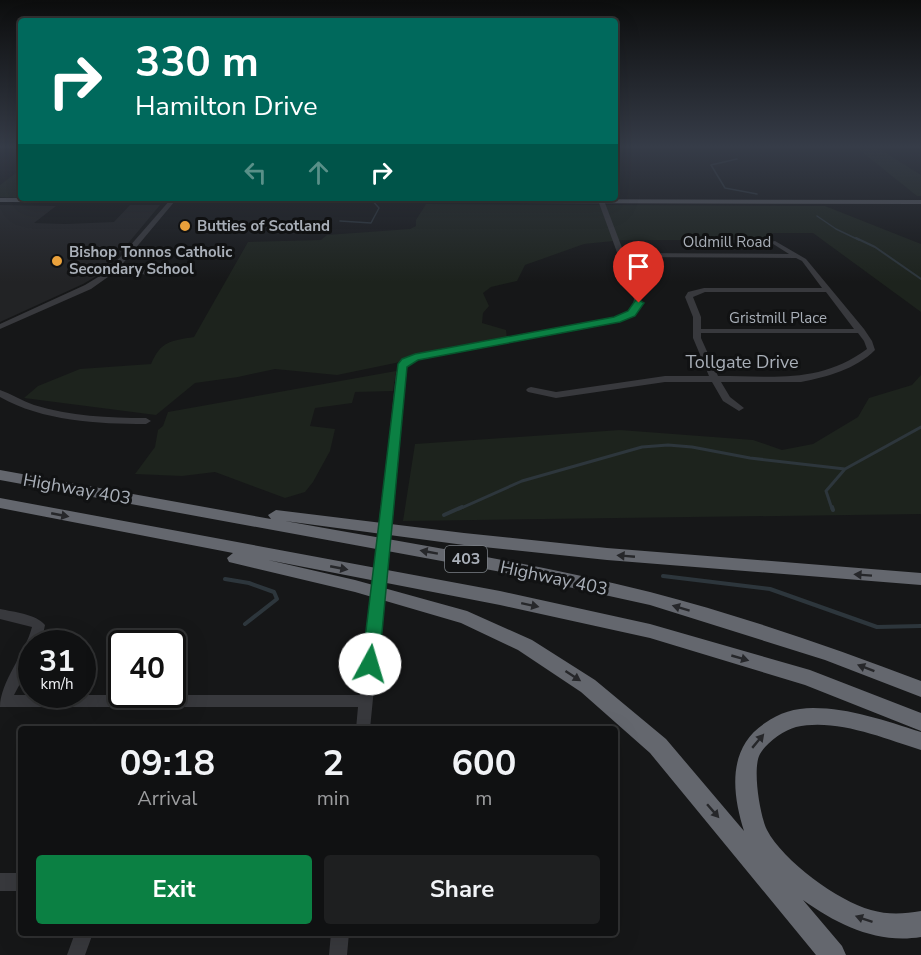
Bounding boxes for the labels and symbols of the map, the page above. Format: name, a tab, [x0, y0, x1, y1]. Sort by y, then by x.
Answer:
place label: Butties of Scotland	[197, 216, 330, 236]
marker: Butties of Scotland	[178, 219, 192, 233]
street label: Oldmill Road	[683, 232, 771, 252]
pin	[613, 241, 664, 303]
place label: Bishop Tonnos Catholic Secondary School	[69, 242, 232, 279]
marker: Bishop Tonnos Catholic Secondary School	[50, 254, 64, 268]
street label: Gristmill Place	[729, 308, 827, 328]
street label: Tollgate Drive	[685, 350, 799, 374]
street label: Highway 403	[21, 468, 133, 510]
one-way arrow	[50, 511, 69, 520]
road number: 403	[445, 546, 487, 572]
one-way arrow	[420, 548, 439, 557]
one-way arrow	[617, 551, 636, 560]
street label: Highway 403	[498, 555, 610, 601]
one-way arrow	[330, 564, 349, 573]
one-way arrow	[853, 570, 872, 580]
one-way arrow	[521, 601, 540, 610]
one-way arrow	[672, 603, 690, 612]
speed limit sign: 40	[108, 630, 186, 708]
position arrow	[338, 632, 402, 696]
one-way arrow	[731, 653, 749, 663]
one-way arrow	[857, 663, 875, 673]
one-way arrow	[565, 670, 581, 682]
one-way arrow	[752, 733, 765, 749]
one-way arrow	[707, 803, 720, 819]
one-way arrow	[855, 914, 873, 924]

